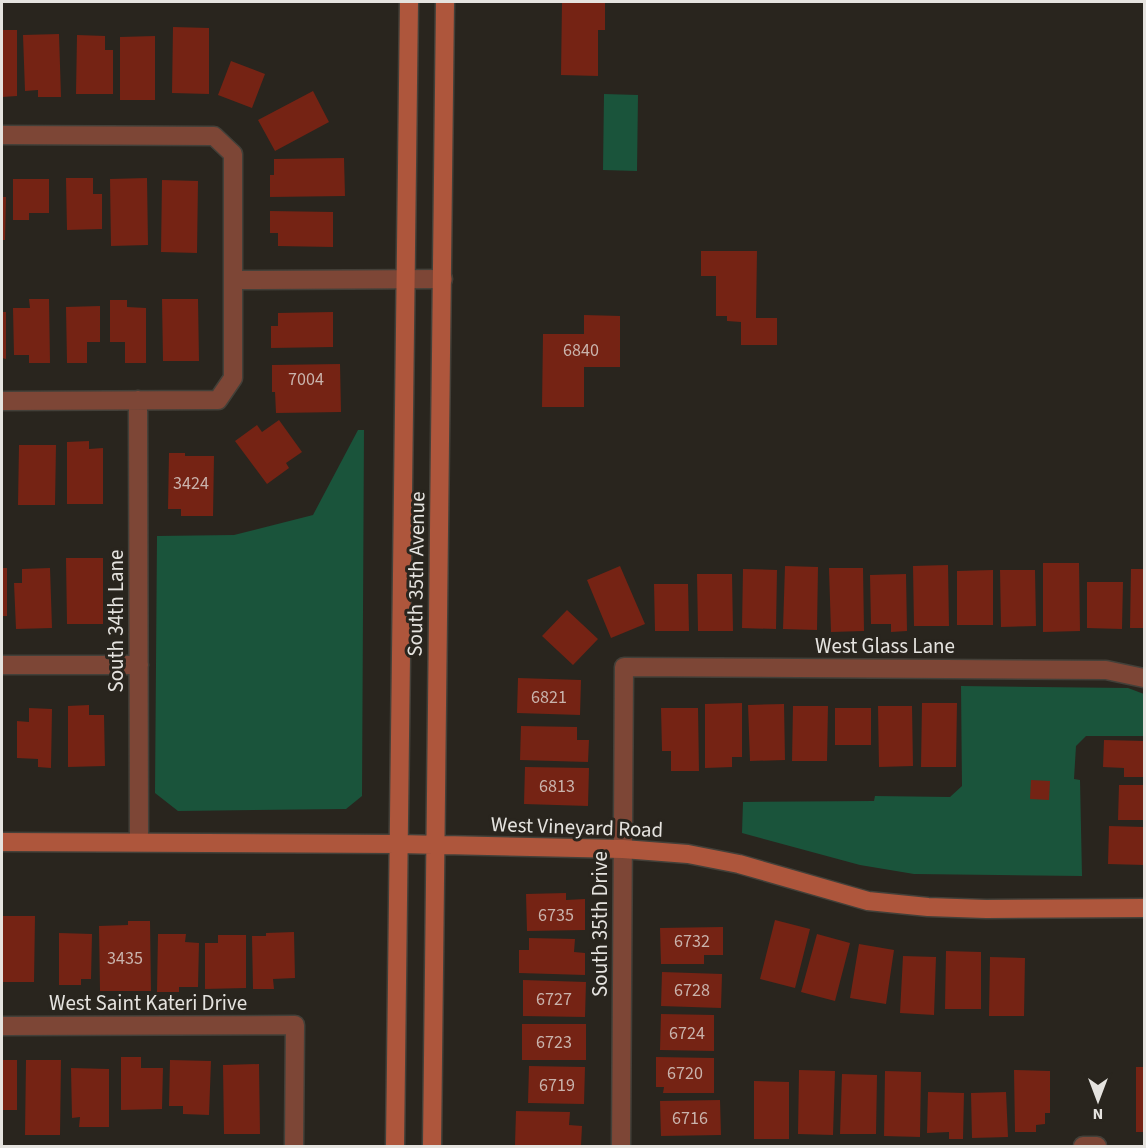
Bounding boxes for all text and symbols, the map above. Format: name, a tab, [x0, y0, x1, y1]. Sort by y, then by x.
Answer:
house number: 6840	[563, 338, 599, 363]
house number: 7004	[288, 367, 324, 392]
house number: 3424	[173, 471, 209, 496]
street label: South 35th Avenue	[400, 491, 432, 657]
street label: South 34th Lane	[101, 549, 131, 693]
street label: West Glass Lane	[815, 631, 955, 661]
house number: 6821	[531, 685, 567, 710]
house number: 6813	[539, 774, 575, 799]
street label: West Vineyard Road	[490, 809, 664, 845]
street label: South 35th Drive	[585, 851, 615, 997]
house number: 6735	[538, 903, 574, 928]
house number: 6732	[674, 929, 710, 954]
house number: 3435	[107, 946, 143, 971]
house number: 6728	[674, 978, 710, 1003]
house number: 6727	[536, 987, 572, 1012]
street label: West Saint Kateri Drive	[49, 988, 247, 1018]
house number: 6724	[669, 1021, 705, 1046]
house number: 6723	[536, 1030, 572, 1055]
house number: 6720	[667, 1061, 703, 1086]
north arrow	[1068, 1070, 1128, 1130]
house number: 6719	[539, 1073, 575, 1098]
text: N	[1093, 1103, 1103, 1125]
house number: 6716	[672, 1106, 708, 1131]

